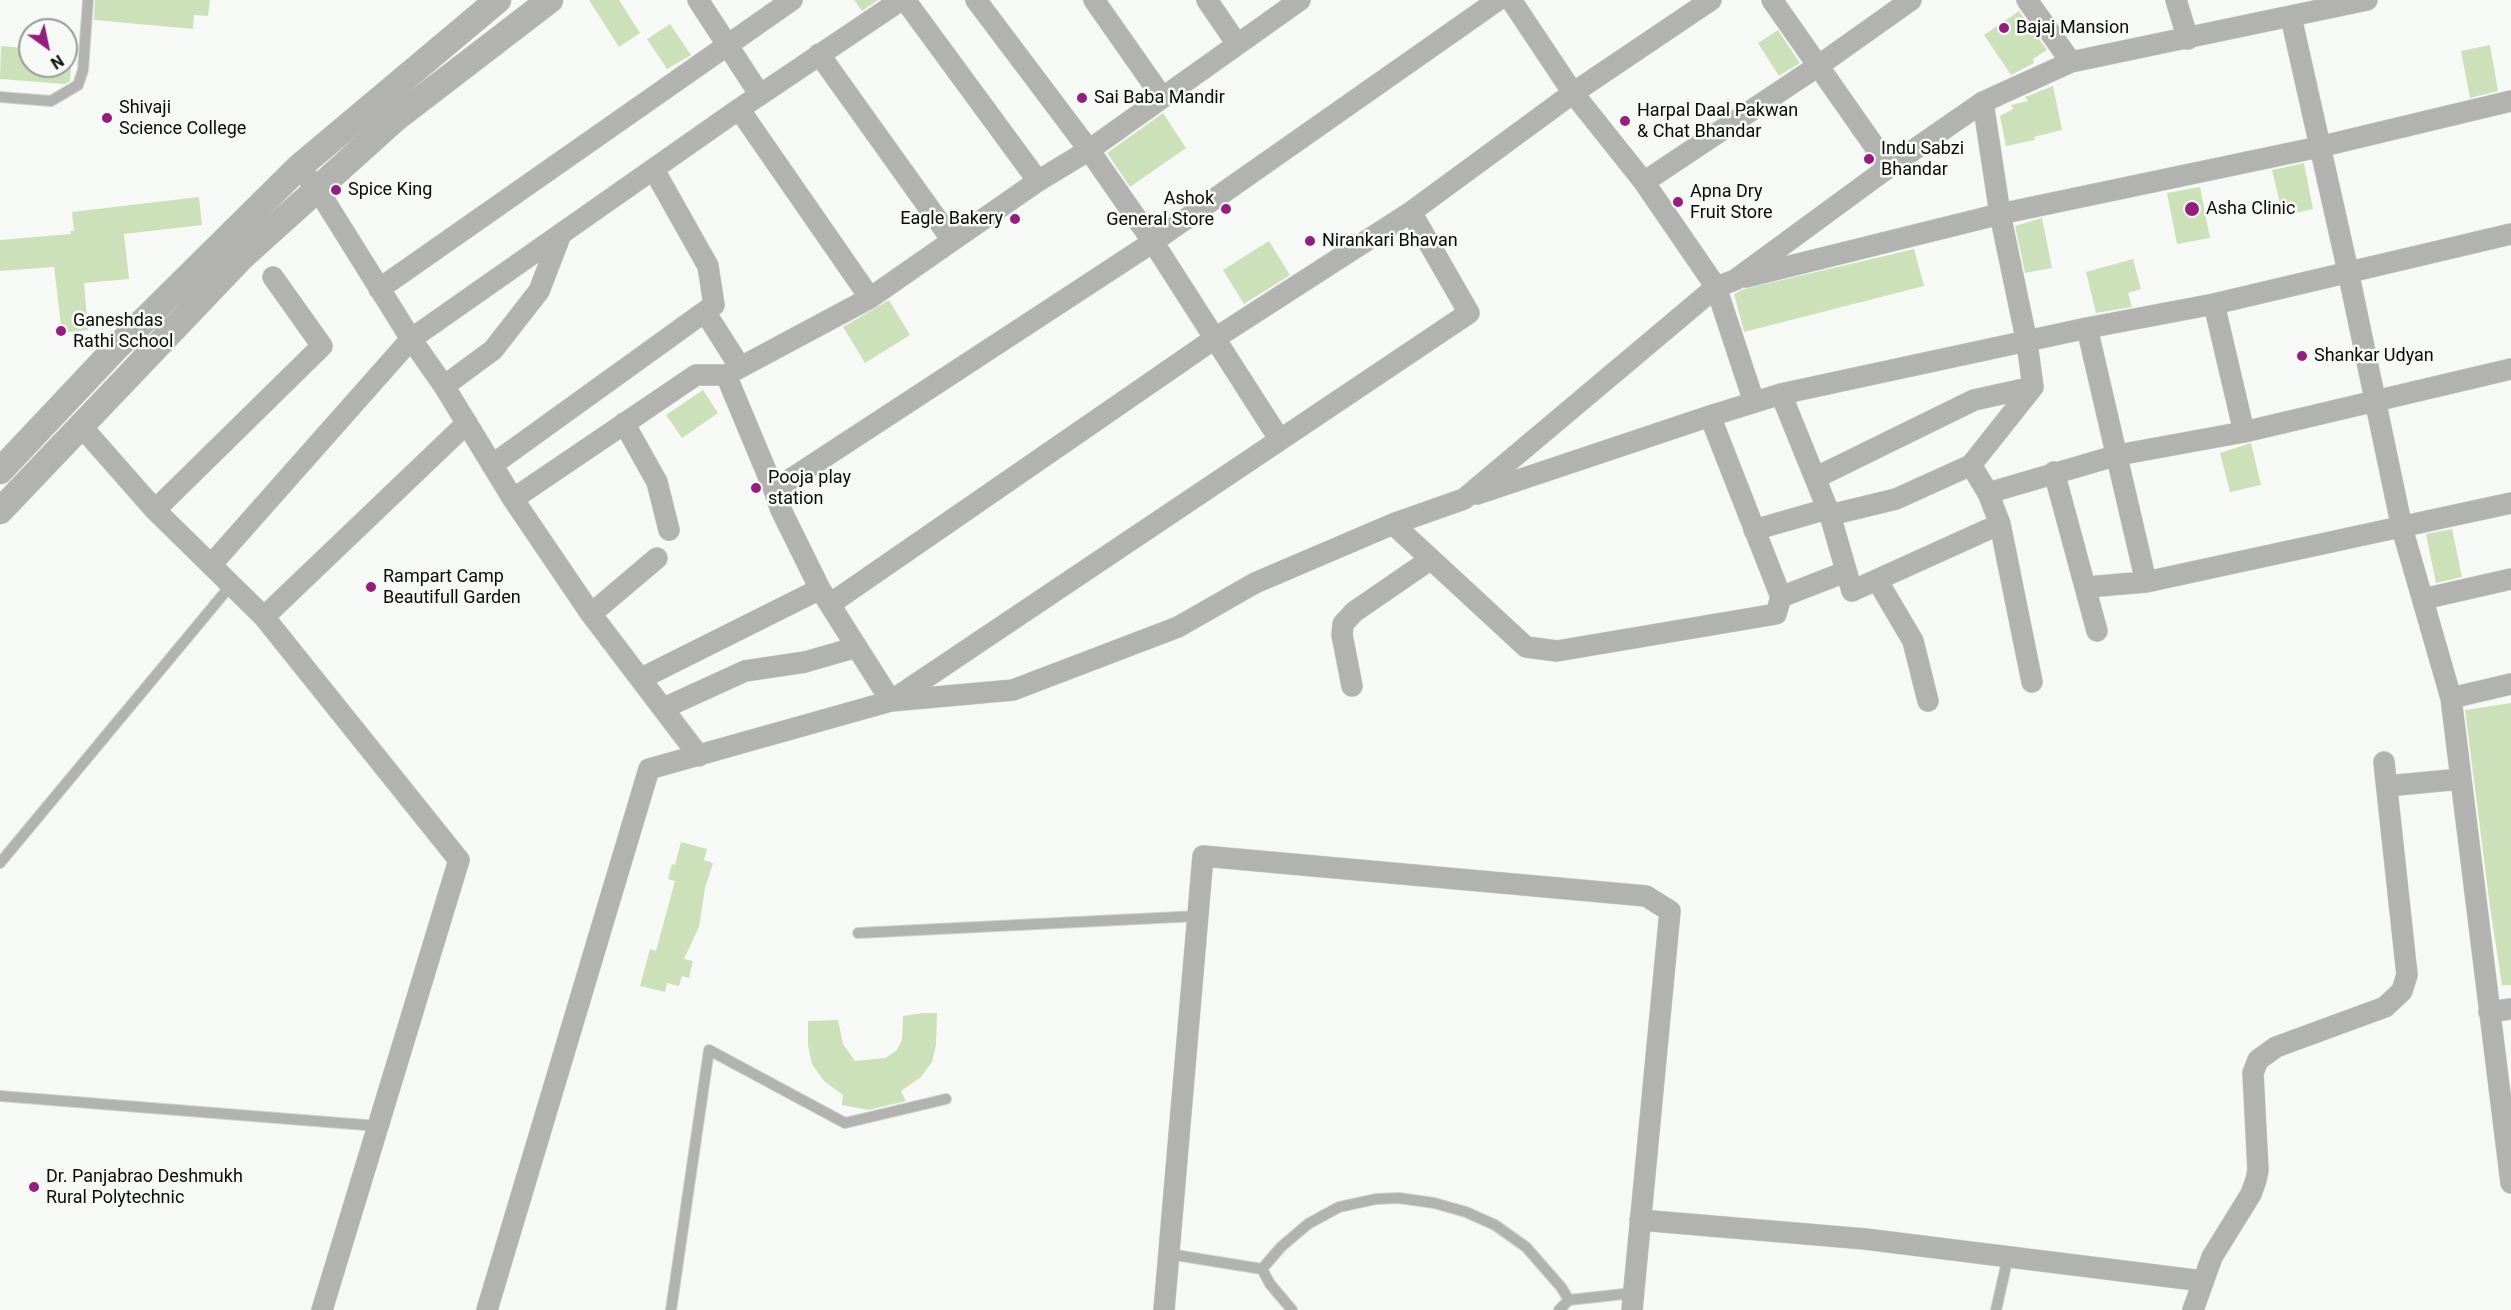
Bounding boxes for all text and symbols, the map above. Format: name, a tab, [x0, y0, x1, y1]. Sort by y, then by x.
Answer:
place label: Bajaj Mansion	[2016, 17, 2129, 39]
north arrow	[18, 18, 78, 78]
marker: Bajaj Mansion	[1997, 21, 2011, 35]
text: N	[47, 51, 67, 73]
place label: Sai Baba Mandir	[1094, 87, 1225, 109]
marker: Sai Baba Mandir	[1075, 91, 1089, 105]
place label: Shivaji Science College	[119, 97, 246, 140]
place label: Harpal Daal Pakwan & Chat Bhandar	[1637, 100, 1798, 142]
marker: Shivaji Science College	[100, 111, 114, 125]
marker: Harpal Daal Pakwan & Chat Bhandar	[1618, 114, 1632, 128]
place label: Indu Sabzi Bhandar	[1881, 138, 1964, 180]
marker: Indu Sabzi Bhandar	[1862, 152, 1876, 166]
place label: Spice King	[348, 179, 432, 201]
place label: Apna Dry Fruit Store	[1690, 181, 1773, 224]
marker: Spice King	[329, 183, 343, 197]
place label: Ashok General Store	[1106, 188, 1214, 230]
marker: Apna Dry Fruit Store	[1671, 195, 1685, 209]
place label: Asha Clinic	[2206, 198, 2295, 220]
marker: Asha Clinic	[2183, 200, 2201, 218]
marker: Ashok General Store	[1219, 202, 1233, 216]
place label: Eagle Bakery	[900, 208, 1003, 230]
marker: Eagle Bakery	[1008, 212, 1022, 226]
place label: Nirankari Bhavan	[1322, 230, 1458, 252]
marker: Nirankari Bhavan	[1303, 234, 1317, 248]
place label: Ganeshdas Rathi School	[73, 310, 173, 352]
marker: Ganeshdas Rathi School	[54, 324, 68, 338]
place label: Shankar Udyan	[2314, 345, 2434, 367]
marker: Shankar Udyan	[2295, 349, 2309, 363]
place label: Pooja play station	[768, 467, 851, 510]
marker: Pooja play station	[749, 481, 763, 495]
place label: Rampart Camp Beautifull Garden	[383, 566, 521, 608]
marker: Rampart Camp Beautifull Garden	[364, 580, 378, 594]
place label: Dr. Panjabrao Deshmukh Rural Polytechnic	[46, 1166, 243, 1208]
marker: Dr. Panjabrao Deshmukh Rural Polytechnic	[27, 1180, 41, 1194]

